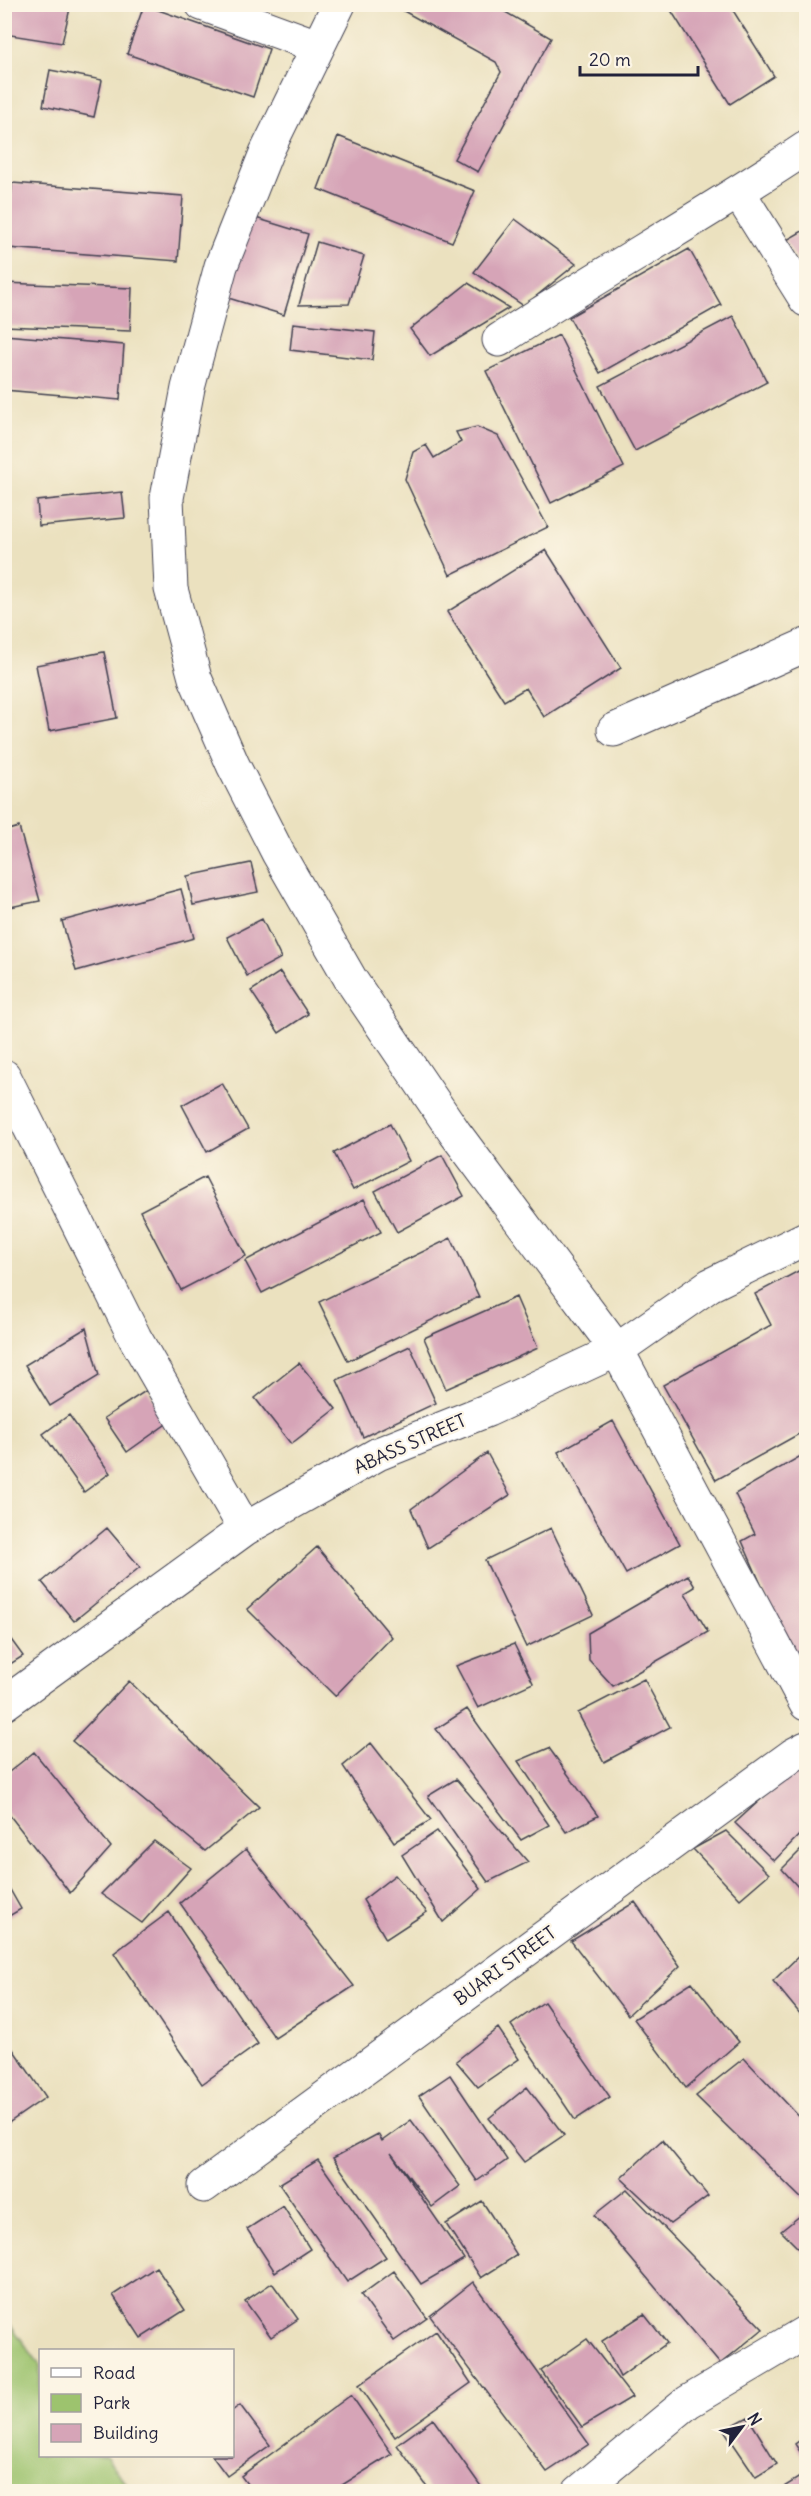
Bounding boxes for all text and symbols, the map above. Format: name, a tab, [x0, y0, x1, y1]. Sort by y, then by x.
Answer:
scale bar	[580, 39, 698, 77]
text: 20 m	[589, 48, 631, 71]
street label: ABASS STREET	[350, 1409, 470, 1479]
street label: BUARI STREET	[449, 1921, 560, 2010]
legend	[39, 2349, 234, 2457]
text: Road	[93, 2361, 136, 2384]
text: Park	[93, 2391, 130, 2414]
north arrow	[712, 2397, 772, 2457]
text: N	[743, 2409, 766, 2429]
text: Building	[93, 2421, 158, 2444]

